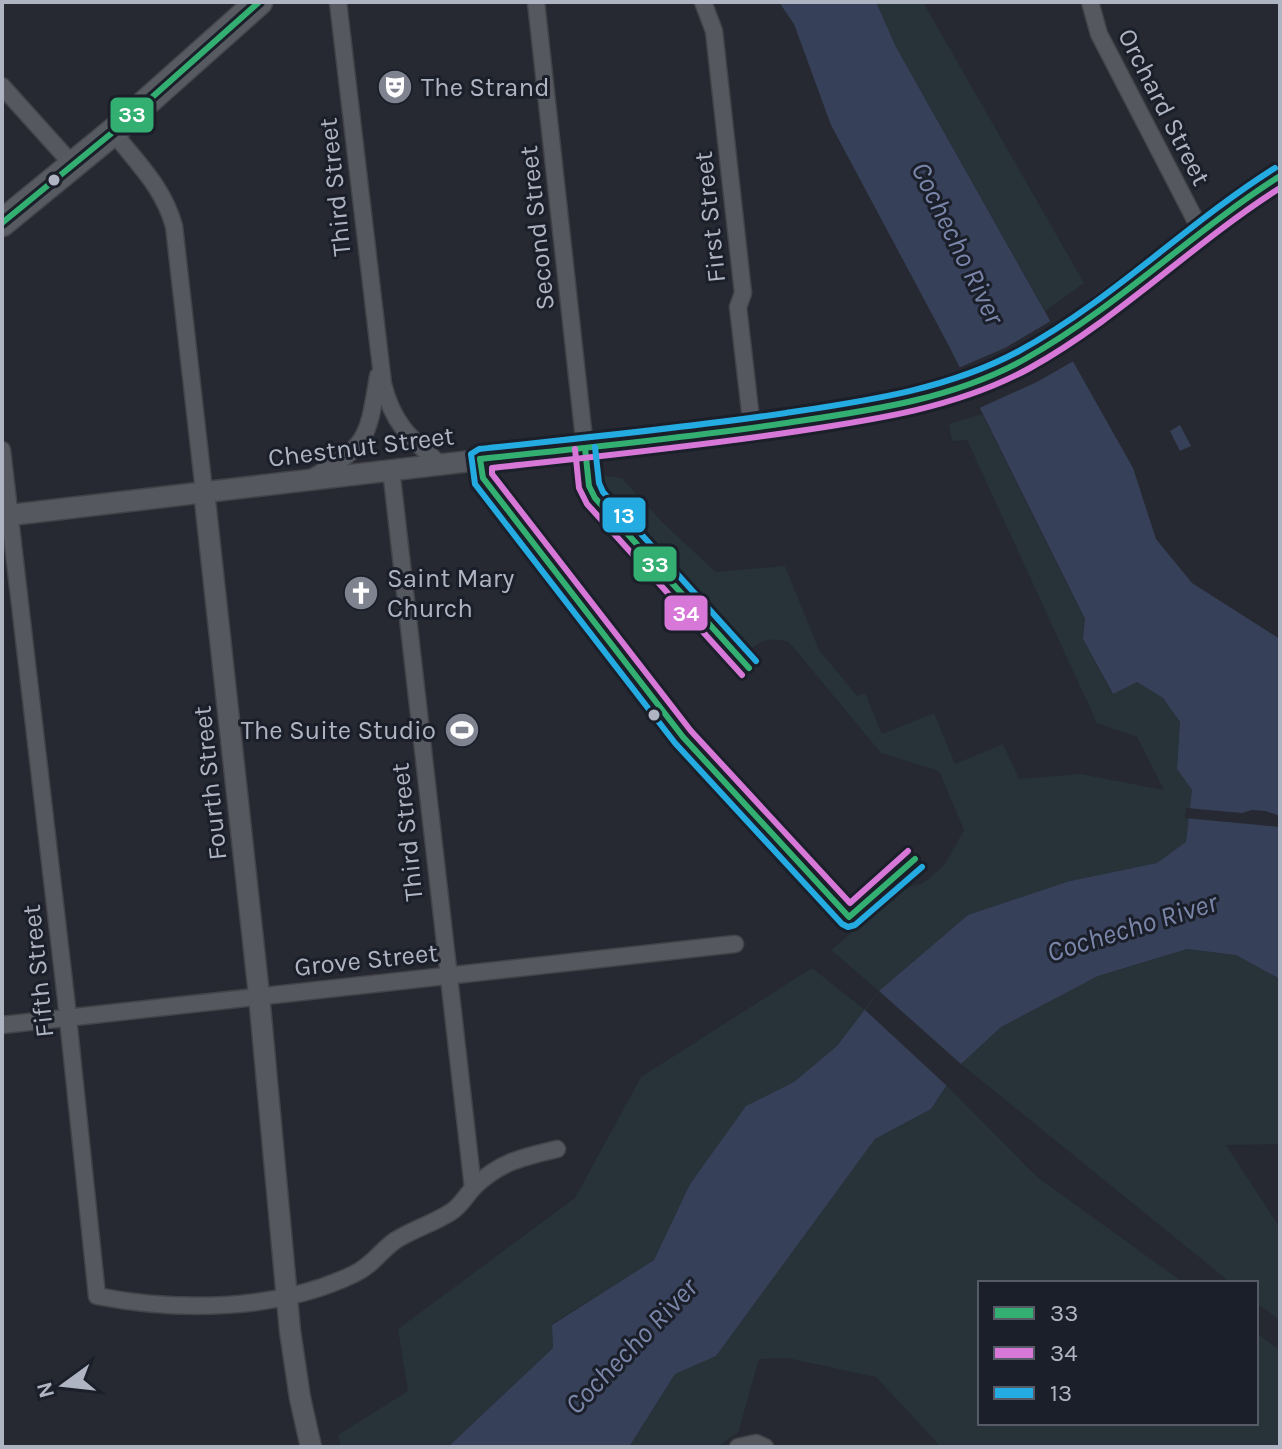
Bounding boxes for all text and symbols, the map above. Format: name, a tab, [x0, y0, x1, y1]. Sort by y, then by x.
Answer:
street label: Orchard Street	[1111, 23, 1217, 191]
theatre icon: The Strand	[376, 68, 414, 106]
place label: The Strand	[421, 72, 550, 103]
line badge: 33	[109, 96, 155, 134]
text: 33	[118, 102, 146, 128]
street label: Third Street	[312, 116, 358, 258]
street label: Second Street	[513, 144, 561, 312]
street label: First Street	[688, 150, 732, 284]
water label: Cochecho River	[904, 156, 1012, 331]
unlabelled marker	[46, 172, 62, 188]
street label: Chestnut Street	[266, 420, 456, 474]
line badge: 13	[601, 496, 647, 534]
text: 13	[613, 503, 635, 529]
line badge: 33	[632, 545, 678, 583]
text: 33	[641, 552, 669, 578]
place label: Saint Mary Church	[387, 563, 514, 624]
church icon: Saint Mary Church	[342, 574, 380, 612]
line badge: 34	[663, 594, 709, 632]
text: 34	[673, 601, 699, 627]
street label: Fourth Street	[186, 704, 234, 862]
unlabelled marker	[646, 707, 662, 723]
sports icon: The Suite Studio	[443, 711, 481, 749]
place label: The Suite Studio	[241, 715, 436, 746]
street label: Third Street	[384, 761, 430, 903]
water label: Cochecho River	[1043, 885, 1223, 969]
street label: Fifth Street	[16, 903, 60, 1039]
street label: Grove Street	[293, 937, 440, 983]
water label: Cochecho River	[558, 1270, 705, 1421]
legend	[978, 1281, 1258, 1425]
text: 33	[1050, 1299, 1078, 1327]
text: 34	[1050, 1339, 1078, 1367]
north arrow	[24, 1345, 104, 1425]
text: N	[31, 1379, 60, 1401]
text: 13	[1050, 1379, 1072, 1407]

